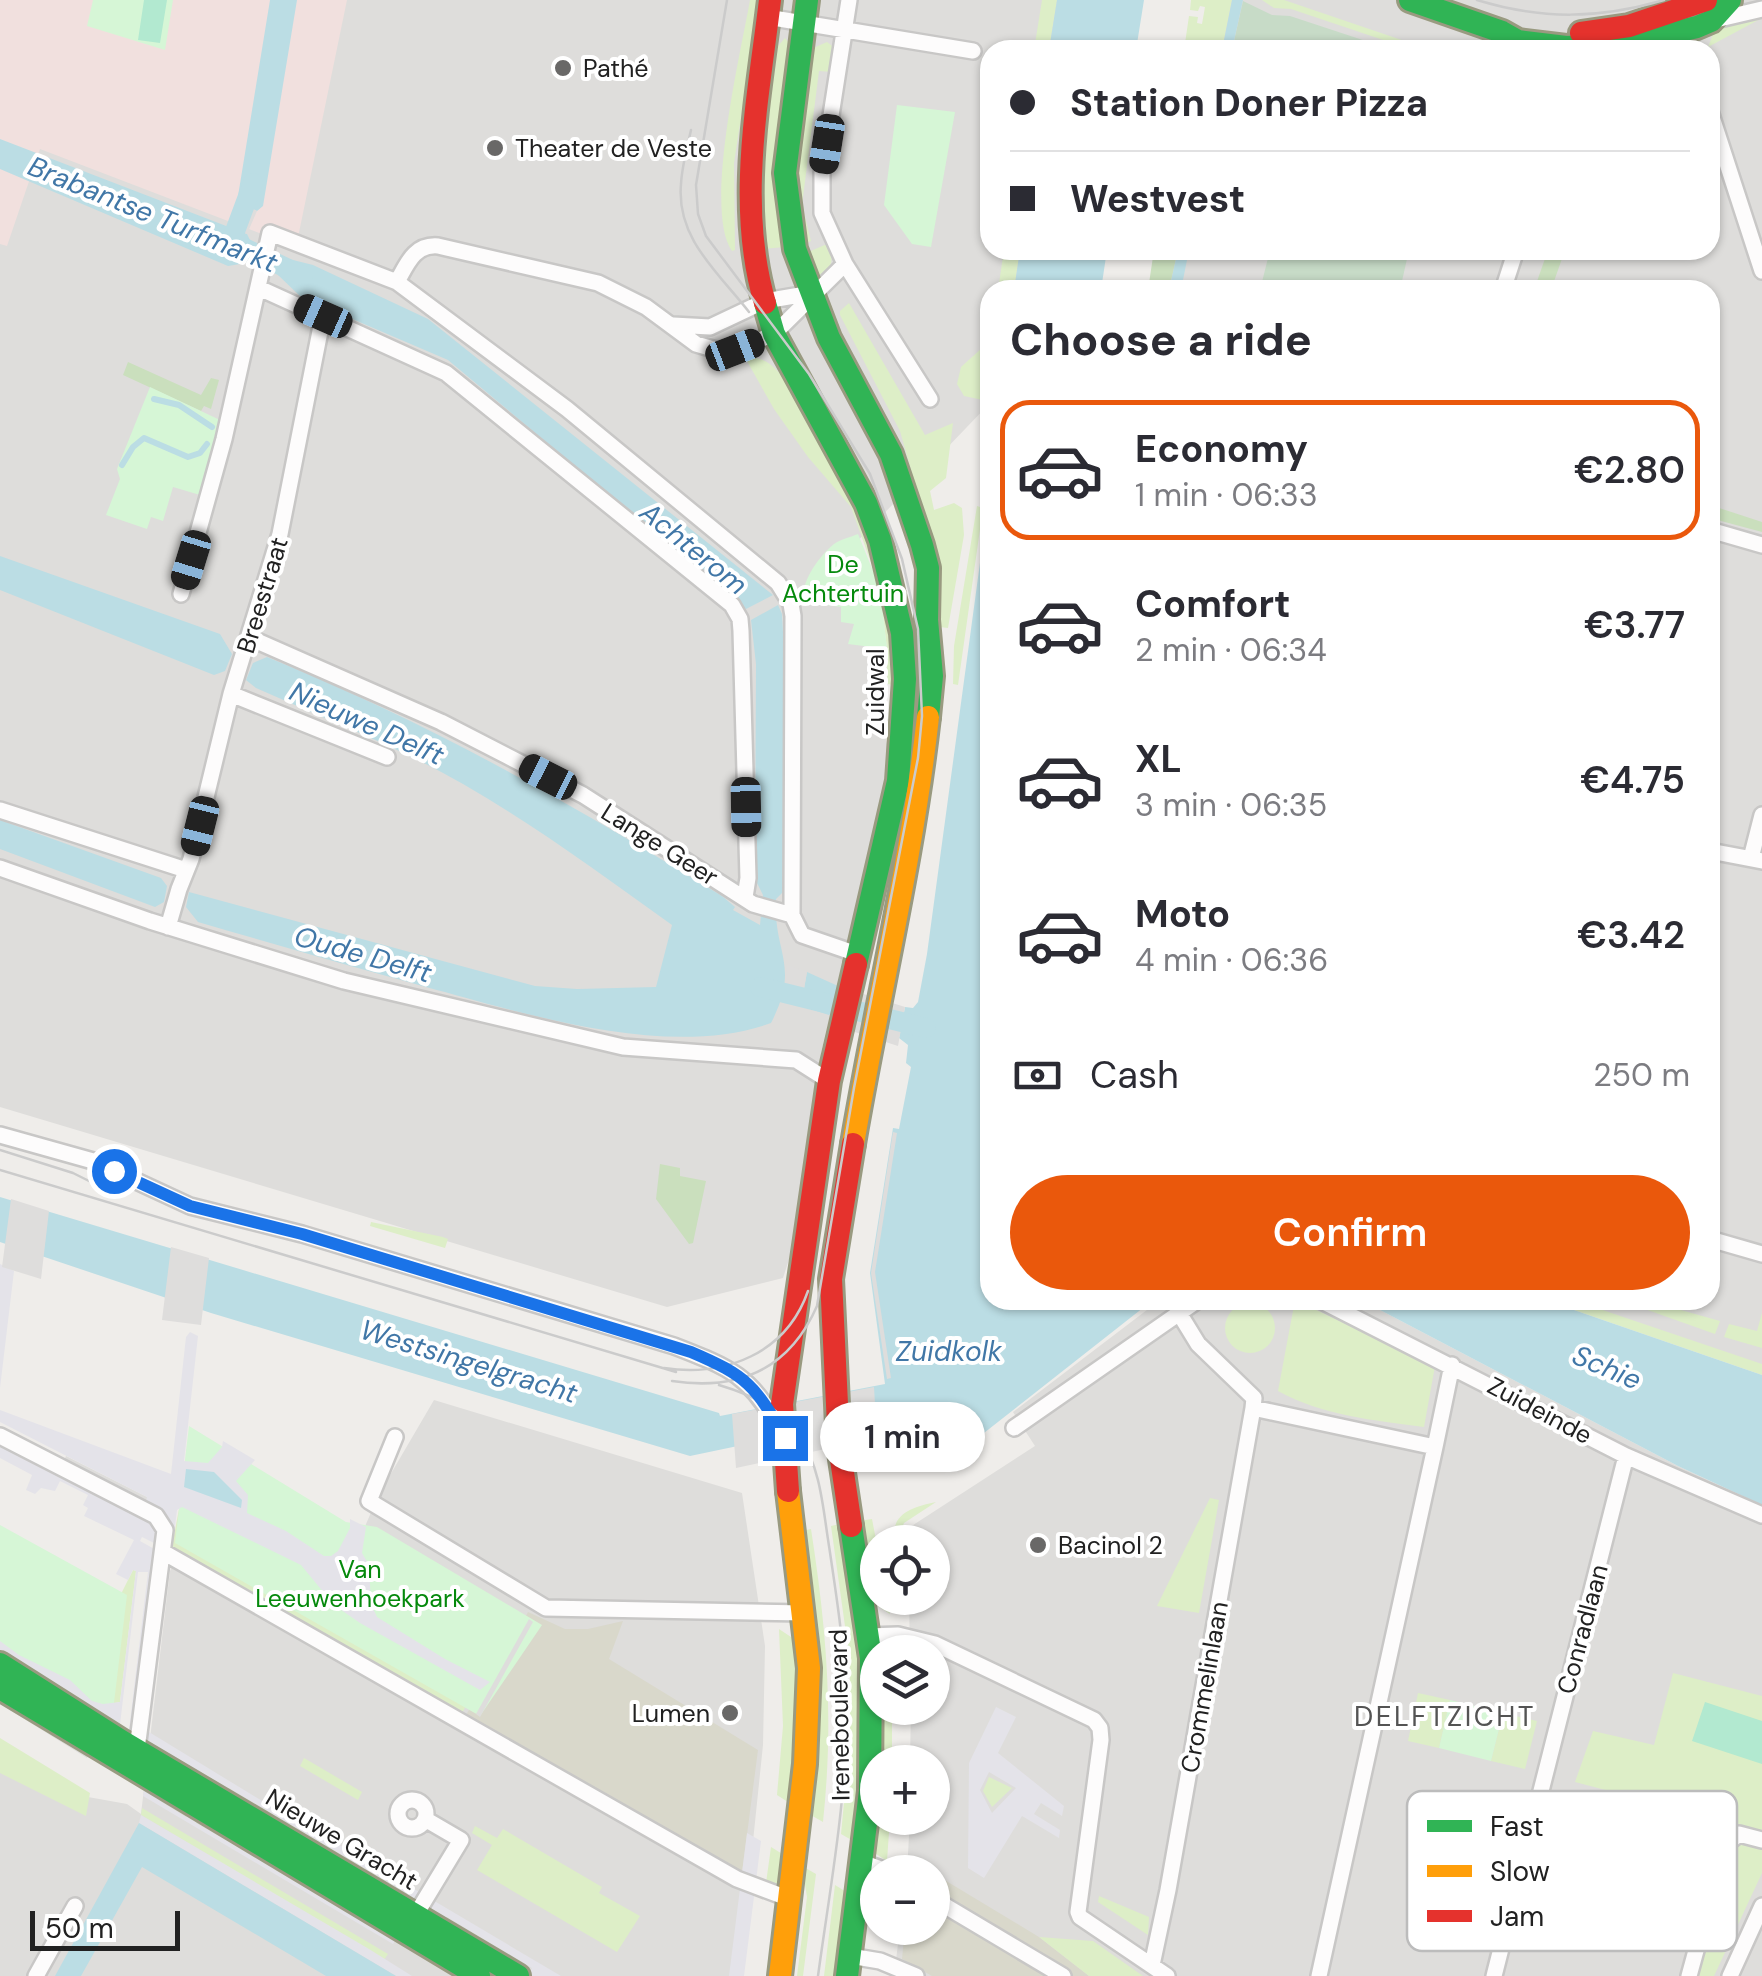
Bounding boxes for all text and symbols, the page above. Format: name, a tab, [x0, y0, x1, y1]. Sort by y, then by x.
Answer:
place label: Pathé	[583, 52, 649, 85]
marker: Pathé	[552, 57, 574, 79]
text: Station Doner Pizza	[1070, 78, 1428, 128]
car	[807, 112, 847, 176]
place label: Theater de Veste	[515, 132, 712, 165]
marker: Theater de Veste	[484, 137, 506, 159]
water label: Brabantse Turfmarkt	[23, 147, 283, 282]
text: Westvest	[1070, 174, 1245, 224]
car	[289, 290, 357, 342]
text: Choose a ride	[1010, 310, 1312, 369]
car	[702, 325, 768, 375]
text: Economy	[1135, 424, 1308, 474]
icon: car	[1015, 425, 1105, 515]
text: €2.80	[1574, 445, 1685, 495]
text: 1 min · 06:33	[1135, 474, 1318, 516]
water label: Achterom	[632, 493, 755, 603]
car	[168, 527, 214, 593]
street label: Breestraat	[229, 533, 296, 657]
park label: De Achtertuin	[782, 548, 904, 610]
text: Comfort	[1135, 579, 1291, 629]
icon: car	[1015, 580, 1105, 670]
text: €3.77	[1584, 600, 1685, 650]
text: 2 min · 06:34	[1135, 629, 1327, 671]
street label: Zuidwal	[859, 648, 892, 736]
water label: Nieuwe Delft	[284, 673, 450, 774]
text: XL	[1135, 734, 1182, 784]
icon: car	[1015, 735, 1105, 825]
car	[514, 750, 582, 804]
text: €4.75	[1580, 755, 1685, 805]
car	[730, 777, 762, 837]
text: 3 min · 06:35	[1135, 784, 1327, 826]
car	[178, 793, 222, 859]
street label: Lange Geer	[595, 795, 724, 893]
text: Moto	[1135, 889, 1230, 939]
icon: car	[1015, 890, 1105, 980]
text: €3.42	[1577, 910, 1685, 960]
water label: Oude Delft	[290, 917, 436, 992]
text: 4 min · 06:36	[1135, 939, 1328, 981]
icon: cash	[1010, 1048, 1065, 1103]
text: Cash	[1090, 1050, 1179, 1100]
text: 250 m	[1593, 1054, 1690, 1096]
route start	[92, 1149, 137, 1194]
button: Confirm	[1010, 1175, 1690, 1290]
water label: Westsingelgracht	[356, 1311, 582, 1412]
water label: Zuidkolk	[896, 1333, 1003, 1370]
water label: Schie	[1567, 1337, 1647, 1398]
street label: Zuideinde	[1482, 1369, 1598, 1452]
callout: 1 min	[820, 1403, 985, 1473]
route end	[763, 1416, 808, 1461]
text: 1 min	[864, 1416, 941, 1458]
map controls	[860, 1525, 950, 1945]
button: locate	[860, 1525, 950, 1615]
place label: Bacinol 2	[1058, 1529, 1163, 1562]
marker: Bacinol 2	[1027, 1534, 1049, 1556]
park label: Van Leeuwenhoekpark	[255, 1553, 465, 1615]
street label: Conradlaan	[1549, 1561, 1616, 1698]
street label: Crommelinlaan	[1173, 1599, 1236, 1775]
street label: Ireneboulevard	[822, 1629, 857, 1801]
button: layers	[860, 1635, 950, 1725]
place label: Lumen	[632, 1697, 710, 1730]
district label: DELFTZICHT	[1354, 1698, 1536, 1735]
marker: Lumen	[719, 1702, 741, 1724]
button: +	[860, 1745, 950, 1835]
street label: Nieuwe Gracht	[260, 1781, 424, 1898]
legend	[1407, 1791, 1737, 1951]
text: Fast	[1490, 1808, 1544, 1845]
text: Slow	[1490, 1853, 1550, 1890]
button: −	[860, 1855, 950, 1945]
text: Jam	[1490, 1898, 1544, 1935]
scale bar	[30, 1906, 180, 1950]
text: 50 m	[45, 1910, 114, 1947]

